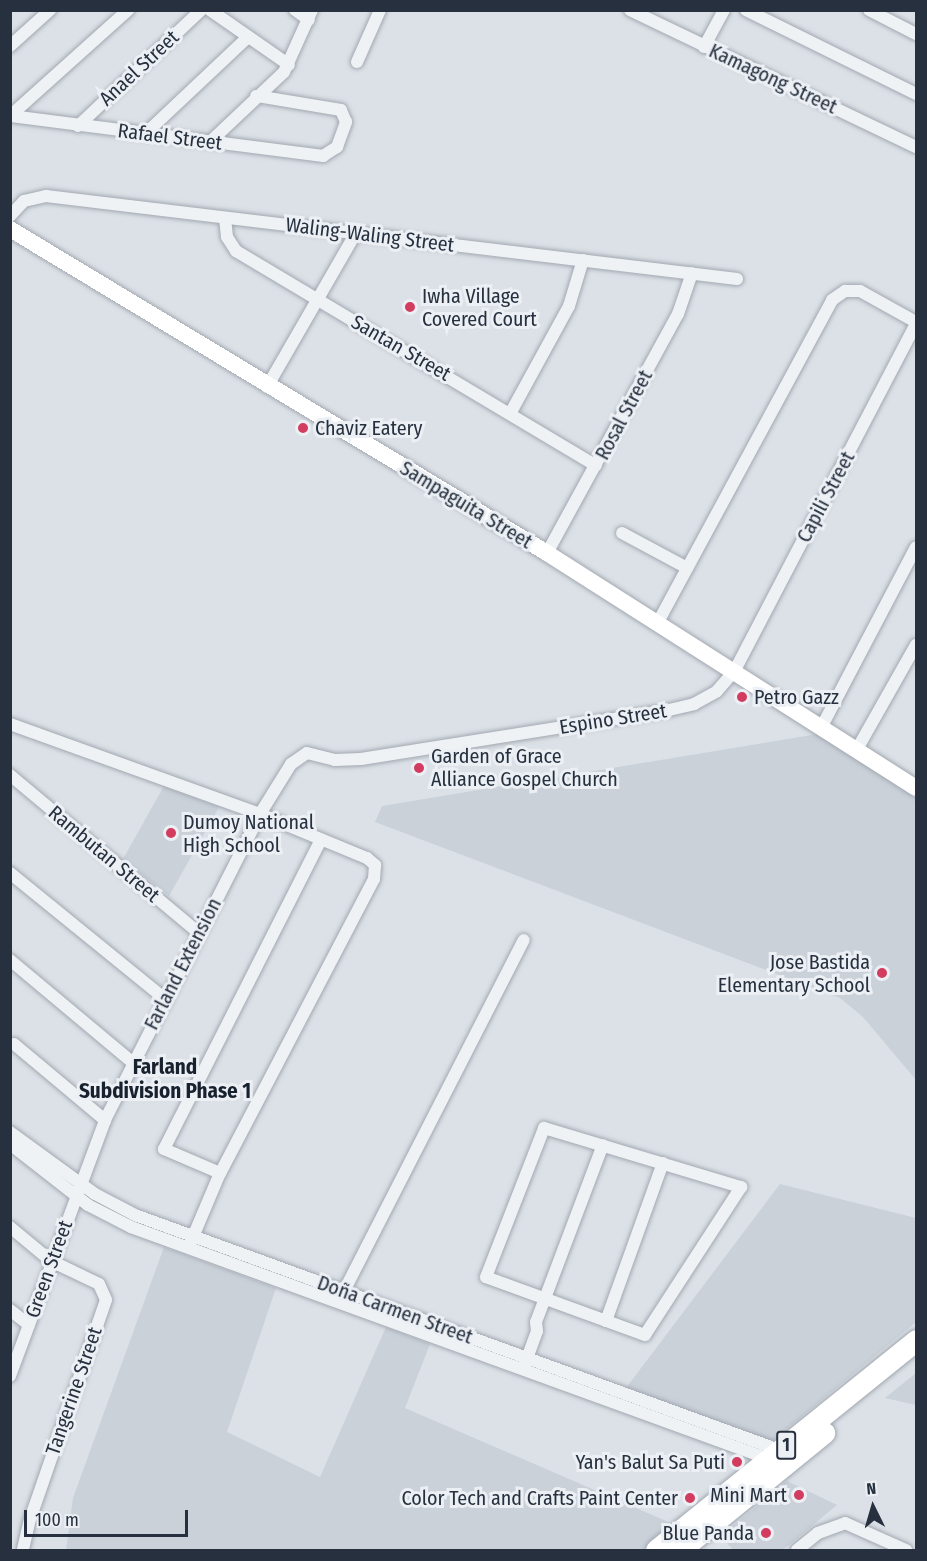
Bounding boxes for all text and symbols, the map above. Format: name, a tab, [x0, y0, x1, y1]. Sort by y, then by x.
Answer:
street label: Anael Street	[94, 25, 184, 111]
street label: Kamagong Street	[705, 39, 841, 119]
street label: Rafael Street	[116, 119, 224, 155]
street label: Waling-Waling Street	[284, 213, 456, 257]
place label: Iwha Village Covered Court	[422, 284, 537, 331]
marker: Iwha Village Covered Court	[403, 300, 417, 314]
street label: Santan Street	[347, 310, 455, 386]
street label: Rosal Street	[590, 366, 658, 464]
place label: Chaviz Eatery	[315, 416, 422, 440]
marker: Chaviz Eatery	[296, 421, 310, 435]
street label: Capili Street	[792, 447, 860, 547]
street label: Sampaguita Street	[396, 456, 536, 554]
place label: Petro Gazz	[754, 685, 839, 709]
marker: Petro Gazz	[735, 690, 749, 704]
street label: Espino Street	[558, 699, 668, 739]
place label: Garden of Grace Alliance Gospel Church	[431, 744, 618, 791]
marker: Garden of Grace Alliance Gospel Church	[412, 761, 426, 775]
street label: Rambutan Street	[44, 801, 164, 907]
place label: Dumoy National High School	[183, 810, 314, 857]
marker: Dumoy National High School	[164, 826, 178, 840]
street label: Farland Extension	[139, 894, 227, 1034]
place label: Jose Bastida Elementary School	[718, 950, 870, 997]
marker: Jose Bastida Elementary School	[875, 966, 889, 980]
district label: Farland Subdivision Phase 1	[79, 1054, 251, 1104]
street label: Green Street	[20, 1217, 78, 1321]
street label: Doña Carmen Street	[314, 1271, 476, 1349]
street label: Tangerine Street	[41, 1324, 107, 1458]
road number: 1	[776, 1430, 796, 1460]
place label: Yan's Balut Sa Puti	[575, 1450, 725, 1474]
marker: Yan's Balut Sa Puti	[730, 1455, 744, 1469]
north arrow	[843, 1477, 903, 1537]
text: N	[866, 1479, 877, 1498]
place label: Mini Mart	[710, 1483, 787, 1507]
place label: Color Tech and Crafts Paint Center	[402, 1486, 678, 1510]
marker: Mini Mart	[792, 1488, 806, 1502]
marker: Color Tech and Crafts Paint Center	[683, 1491, 697, 1505]
scale bar	[27, 1498, 190, 1536]
text: 100 m	[35, 1509, 79, 1531]
place label: Blue Panda	[662, 1521, 754, 1545]
marker: Blue Panda	[759, 1526, 773, 1540]

